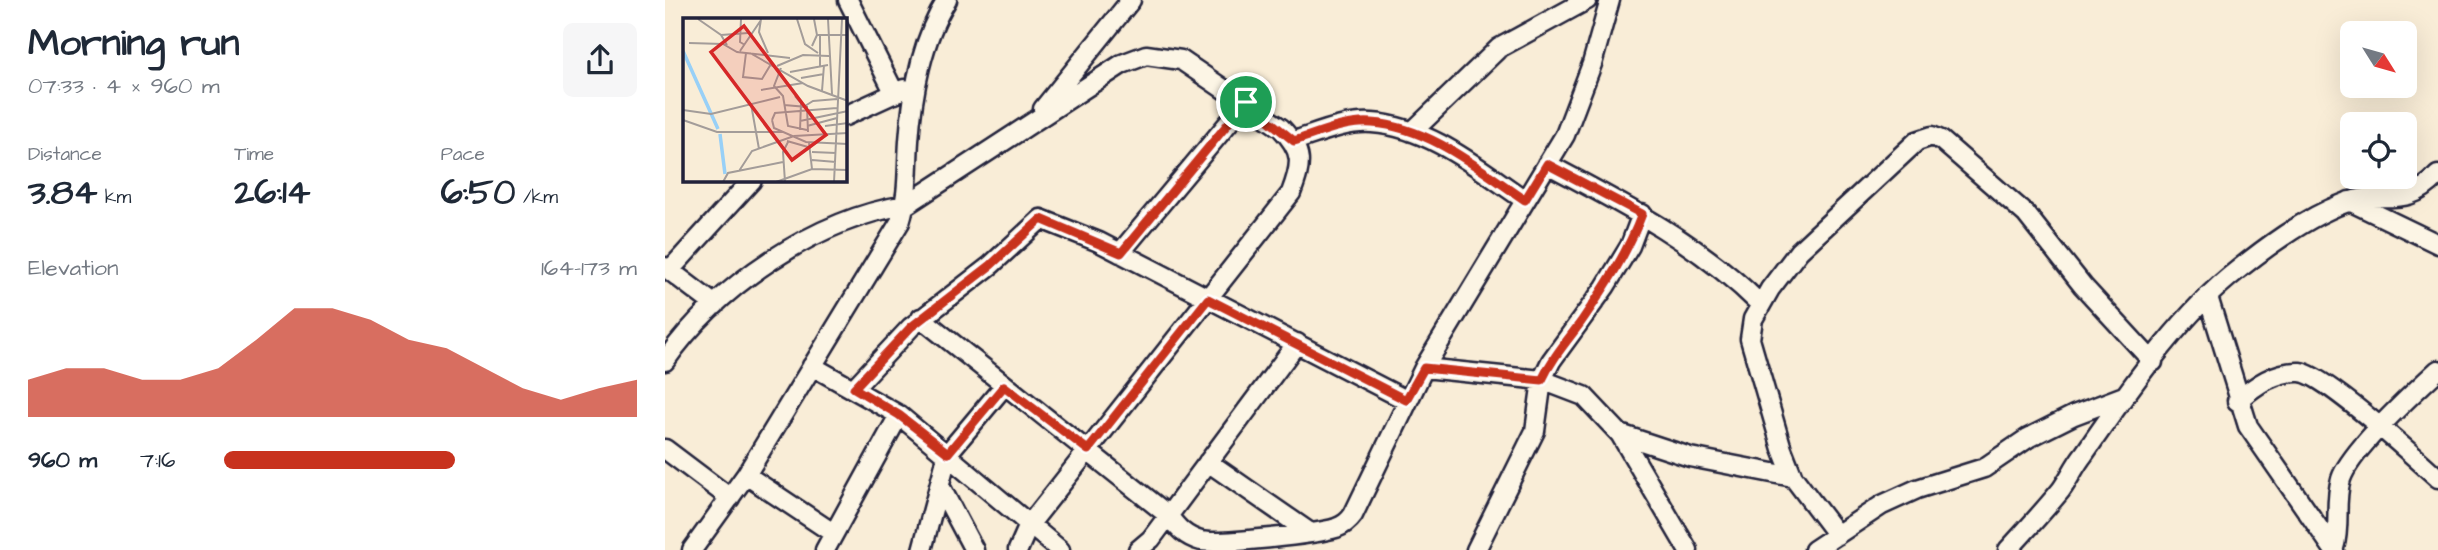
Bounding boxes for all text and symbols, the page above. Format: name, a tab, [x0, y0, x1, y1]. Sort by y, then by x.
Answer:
text: Morning run	[28, 18, 240, 70]
inset map	[683, 18, 847, 182]
north arrow	[2340, 21, 2417, 98]
map controls	[2340, 21, 2417, 189]
button: share	[563, 23, 637, 97]
text: 07:33 · 4 × 960 m	[28, 70, 220, 102]
pin	[1216, 72, 1276, 132]
icon: arrive	[1227, 83, 1265, 121]
button: locate	[2340, 112, 2417, 189]
text: Distance	[28, 141, 102, 168]
text: Time	[234, 141, 274, 168]
text: Pace	[441, 141, 485, 168]
text: 3.84	[28, 168, 97, 217]
text: 26:14	[234, 168, 310, 217]
text: 6:50	[441, 168, 515, 217]
text: km	[97, 184, 131, 211]
text: /km	[515, 184, 558, 211]
text: Elevation	[28, 252, 119, 284]
text: 164–173 m	[541, 252, 637, 284]
text: 960 m	[28, 444, 97, 476]
text: 7:16	[140, 444, 175, 476]

